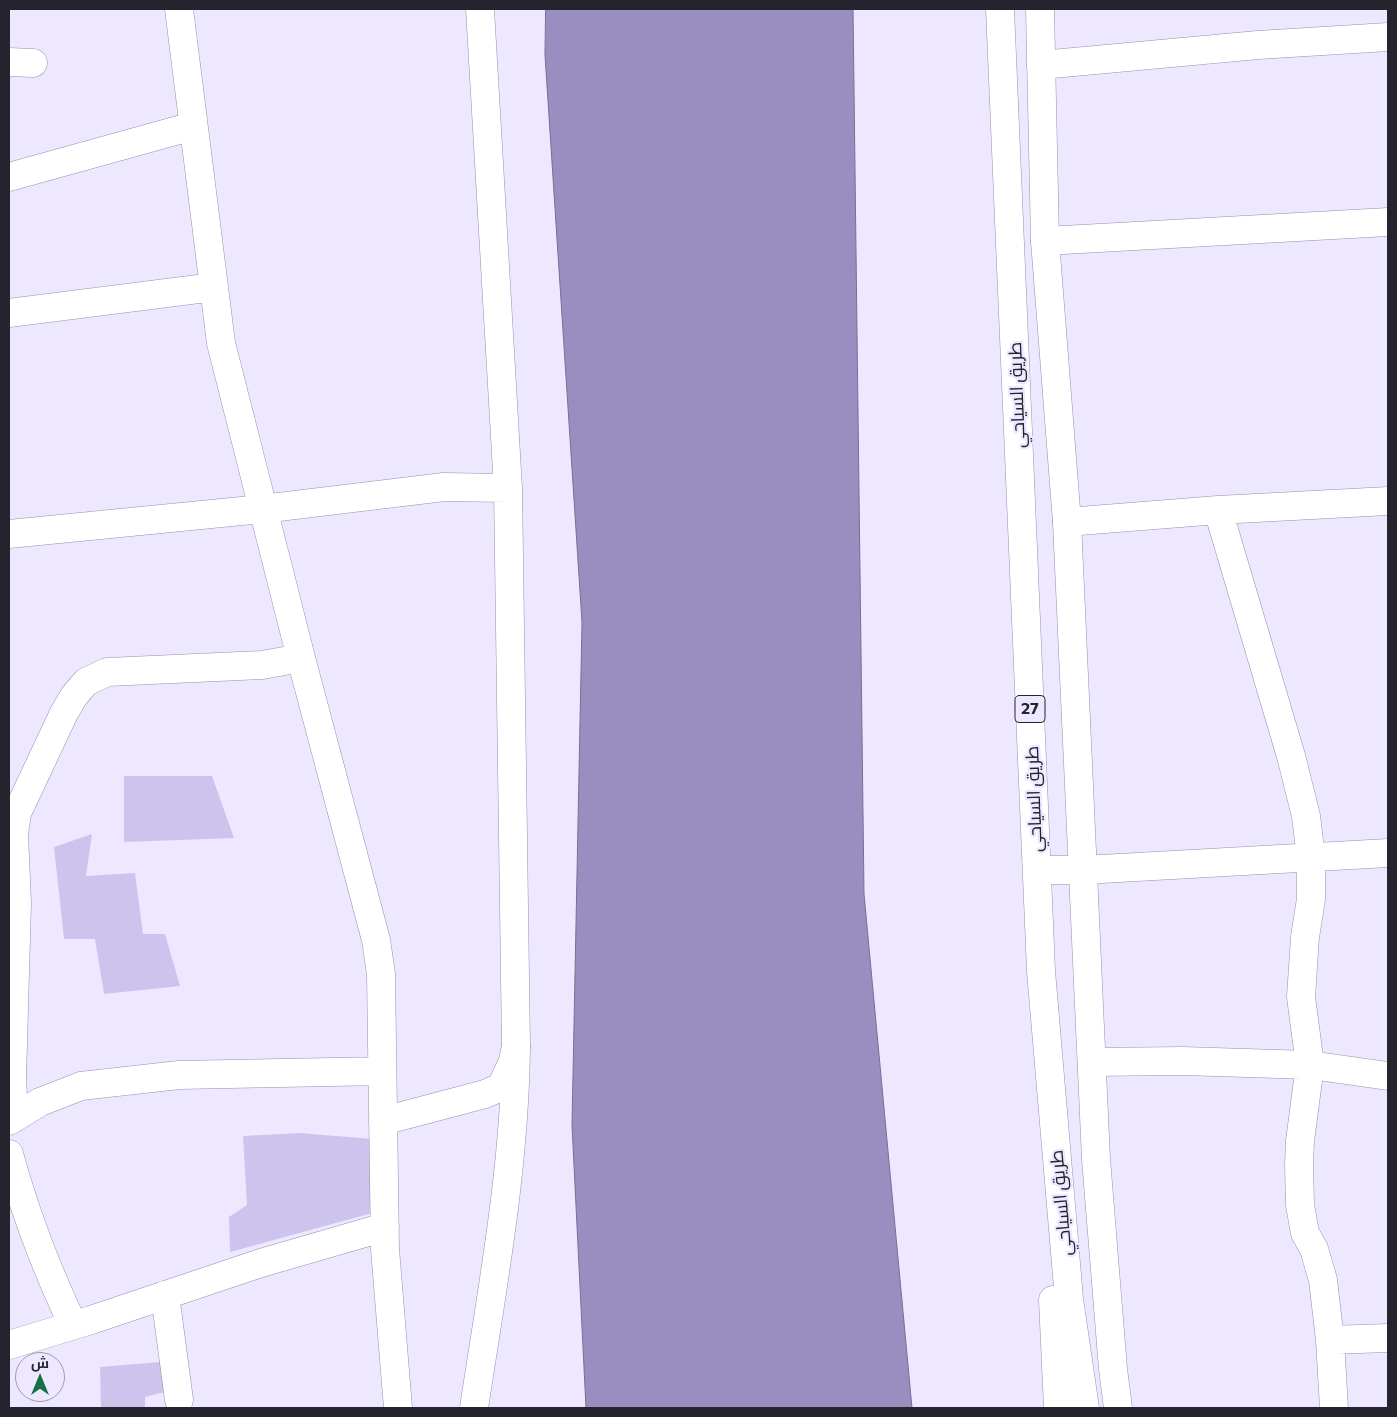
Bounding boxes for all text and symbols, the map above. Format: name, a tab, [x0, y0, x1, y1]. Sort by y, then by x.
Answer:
street label: طريق السياحي	[1004, 341, 1030, 449]
road number: 27	[1015, 696, 1045, 722]
street label: طريق السياحي	[1021, 745, 1047, 853]
street label: طريق السياحي	[1046, 1149, 1076, 1257]
north arrow	[15, 1352, 65, 1402]
text: ش	[31, 1354, 49, 1371]

